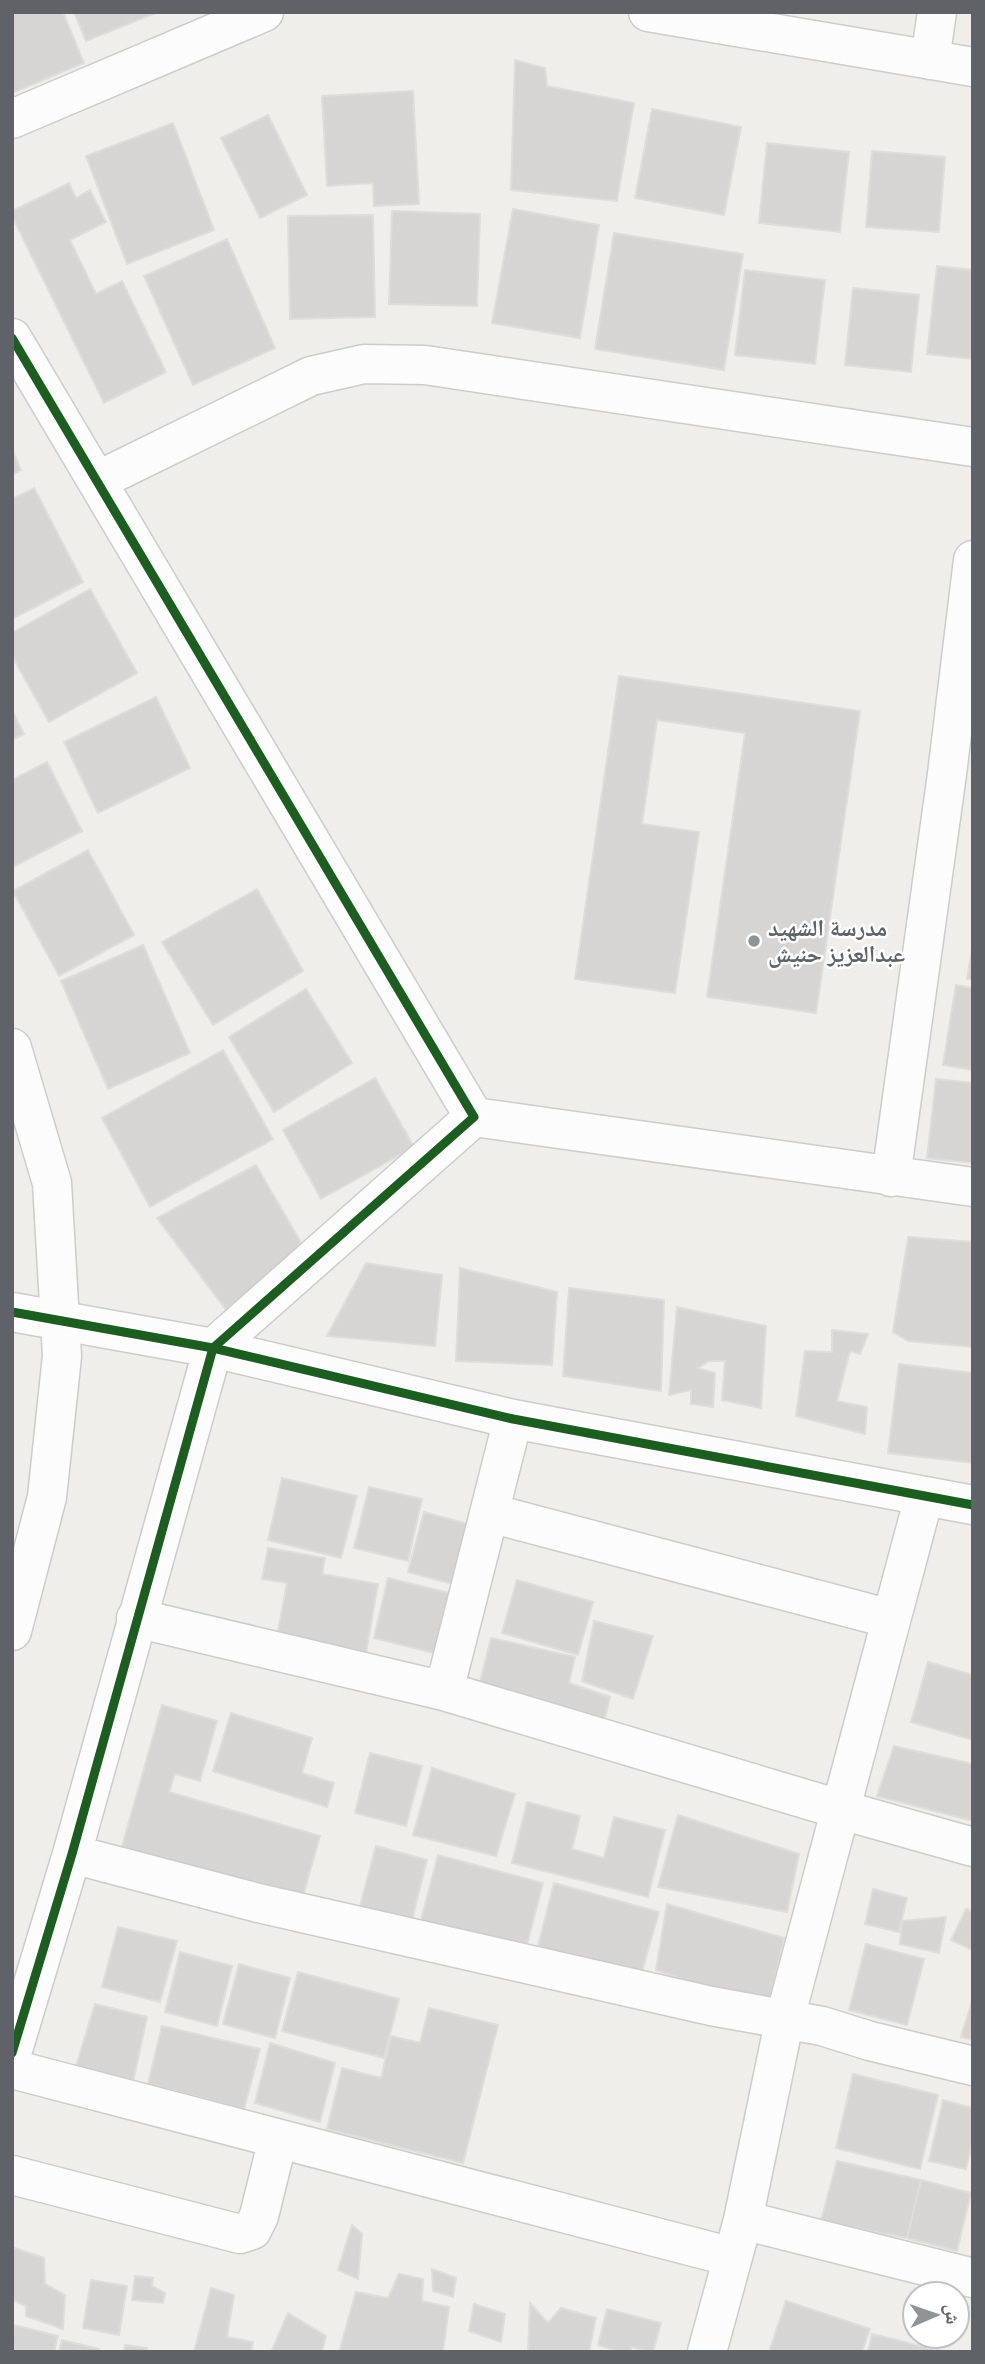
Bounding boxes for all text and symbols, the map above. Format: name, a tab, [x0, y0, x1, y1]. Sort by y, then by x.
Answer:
place label: مدرسة الشهيد عبدالعزيز حنيش	[768, 913, 905, 968]
marker: مدرسة الشهيد عبدالعزيز حنيش	[746, 933, 762, 949]
north arrow	[901, 2280, 971, 2350]
text: ش	[941, 2304, 965, 2325]

